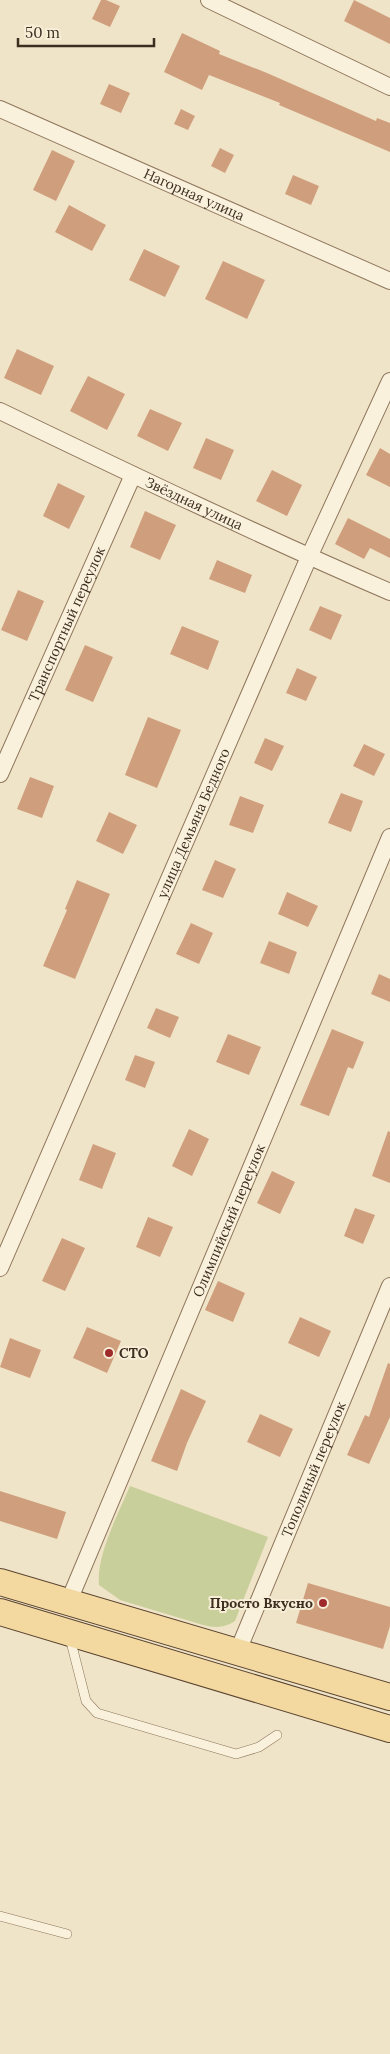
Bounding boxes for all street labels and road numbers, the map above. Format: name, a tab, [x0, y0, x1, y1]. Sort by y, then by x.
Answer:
street label: Нагорная улица	[141, 164, 247, 225]
street label: Звёздная улица	[142, 473, 246, 534]
street label: Транспортный переулок	[24, 543, 109, 705]
street label: улица Демьяна Бедного	[153, 745, 234, 901]
street label: Олимпийский переулок	[189, 1141, 269, 1300]
street label: Тополиный переулок	[277, 1398, 350, 1540]

